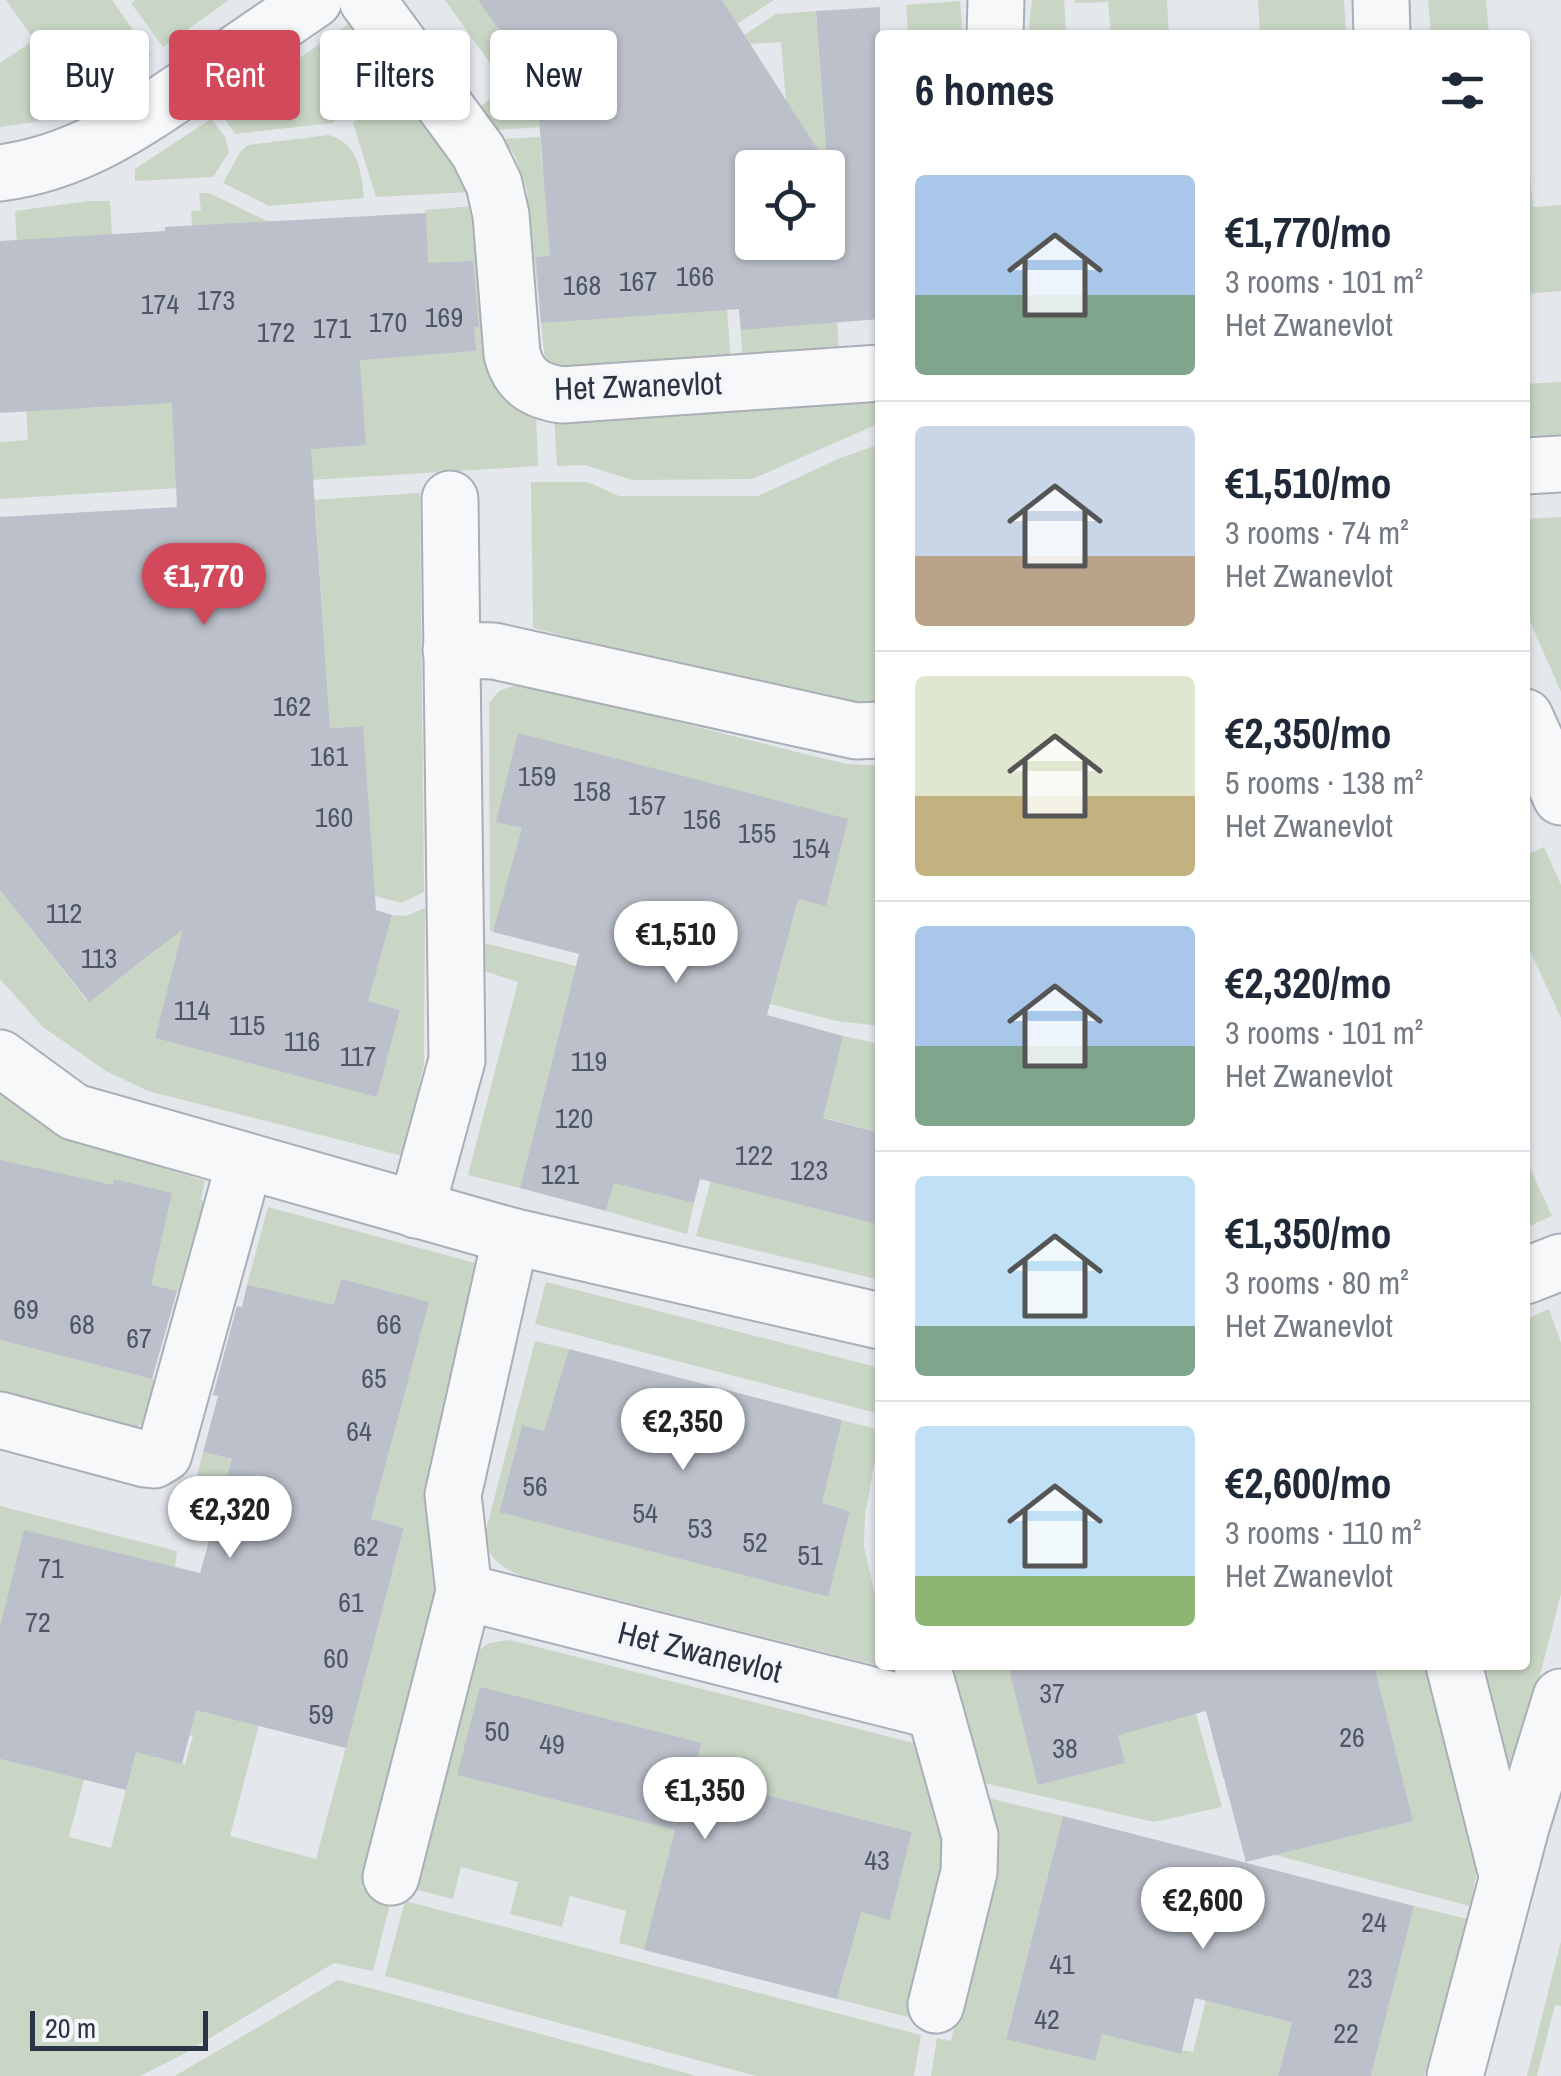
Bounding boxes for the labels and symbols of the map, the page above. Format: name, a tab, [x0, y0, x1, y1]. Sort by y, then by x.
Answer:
house number: 166	[676, 257, 714, 295]
house number: 167	[619, 262, 657, 300]
house number: 168	[563, 266, 601, 304]
house number: 173	[197, 281, 235, 319]
house number: 174	[141, 285, 179, 323]
house number: 169	[425, 298, 463, 336]
house number: 170	[369, 303, 407, 341]
house number: 171	[313, 309, 351, 347]
house number: 172	[257, 313, 295, 351]
street label: Het Zwanevlot	[553, 361, 723, 410]
pin: €1,770	[123, 543, 285, 628]
house number: 162	[273, 687, 311, 725]
house number: 161	[310, 737, 348, 775]
house number: 159	[518, 757, 556, 795]
house number: 158	[573, 772, 611, 810]
house number: 157	[628, 786, 666, 824]
house number: 160	[315, 798, 353, 836]
house number: 156	[683, 800, 721, 838]
house number: 155	[738, 814, 776, 852]
house number: 154	[792, 829, 830, 867]
house number: 112	[46, 894, 82, 932]
pin: €1,510	[595, 901, 757, 986]
house number: 113	[81, 939, 117, 977]
house number: 114	[174, 991, 211, 1029]
house number: 115	[229, 1006, 265, 1044]
house number: 116	[284, 1022, 320, 1060]
house number: 117	[340, 1037, 376, 1075]
house number: 119	[571, 1042, 607, 1080]
house number: 120	[555, 1099, 593, 1137]
house number: 122	[735, 1136, 773, 1174]
house number: 123	[790, 1151, 828, 1189]
house number: 121	[541, 1155, 579, 1193]
house number: 69	[13, 1290, 39, 1328]
house number: 68	[69, 1305, 95, 1343]
house number: 66	[376, 1305, 402, 1343]
house number: 67	[126, 1319, 152, 1357]
house number: 65	[361, 1359, 387, 1397]
pin: €2,350	[602, 1388, 764, 1473]
house number: 64	[346, 1412, 372, 1450]
house number: 56	[522, 1467, 548, 1505]
pin: €2,320	[149, 1476, 311, 1561]
house number: 54	[632, 1494, 658, 1532]
house number: 53	[687, 1509, 713, 1547]
house number: 52	[742, 1523, 768, 1561]
house number: 62	[353, 1527, 379, 1565]
house number: 51	[797, 1536, 823, 1574]
house number: 71	[38, 1549, 64, 1587]
house number: 61	[338, 1583, 364, 1621]
house number: 72	[25, 1603, 51, 1641]
street label: Het Zwanevlot	[614, 1610, 787, 1693]
house number: 60	[323, 1639, 349, 1677]
house number: 37	[1039, 1674, 1065, 1712]
house number: 59	[308, 1695, 334, 1733]
house number: 50	[484, 1712, 510, 1750]
house number: 26	[1339, 1718, 1365, 1756]
house number: 49	[539, 1725, 565, 1763]
house number: 38	[1052, 1729, 1078, 1767]
pin: €1,350	[624, 1757, 786, 1842]
house number: 43	[864, 1841, 890, 1879]
pin: €2,600	[1122, 1867, 1284, 1952]
house number: 24	[1361, 1903, 1387, 1941]
house number: 41	[1049, 1945, 1075, 1983]
house number: 23	[1347, 1959, 1373, 1997]
house number: 42	[1034, 2000, 1060, 2038]
scale bar	[30, 2006, 208, 2050]
house number: 22	[1333, 2014, 1359, 2052]

